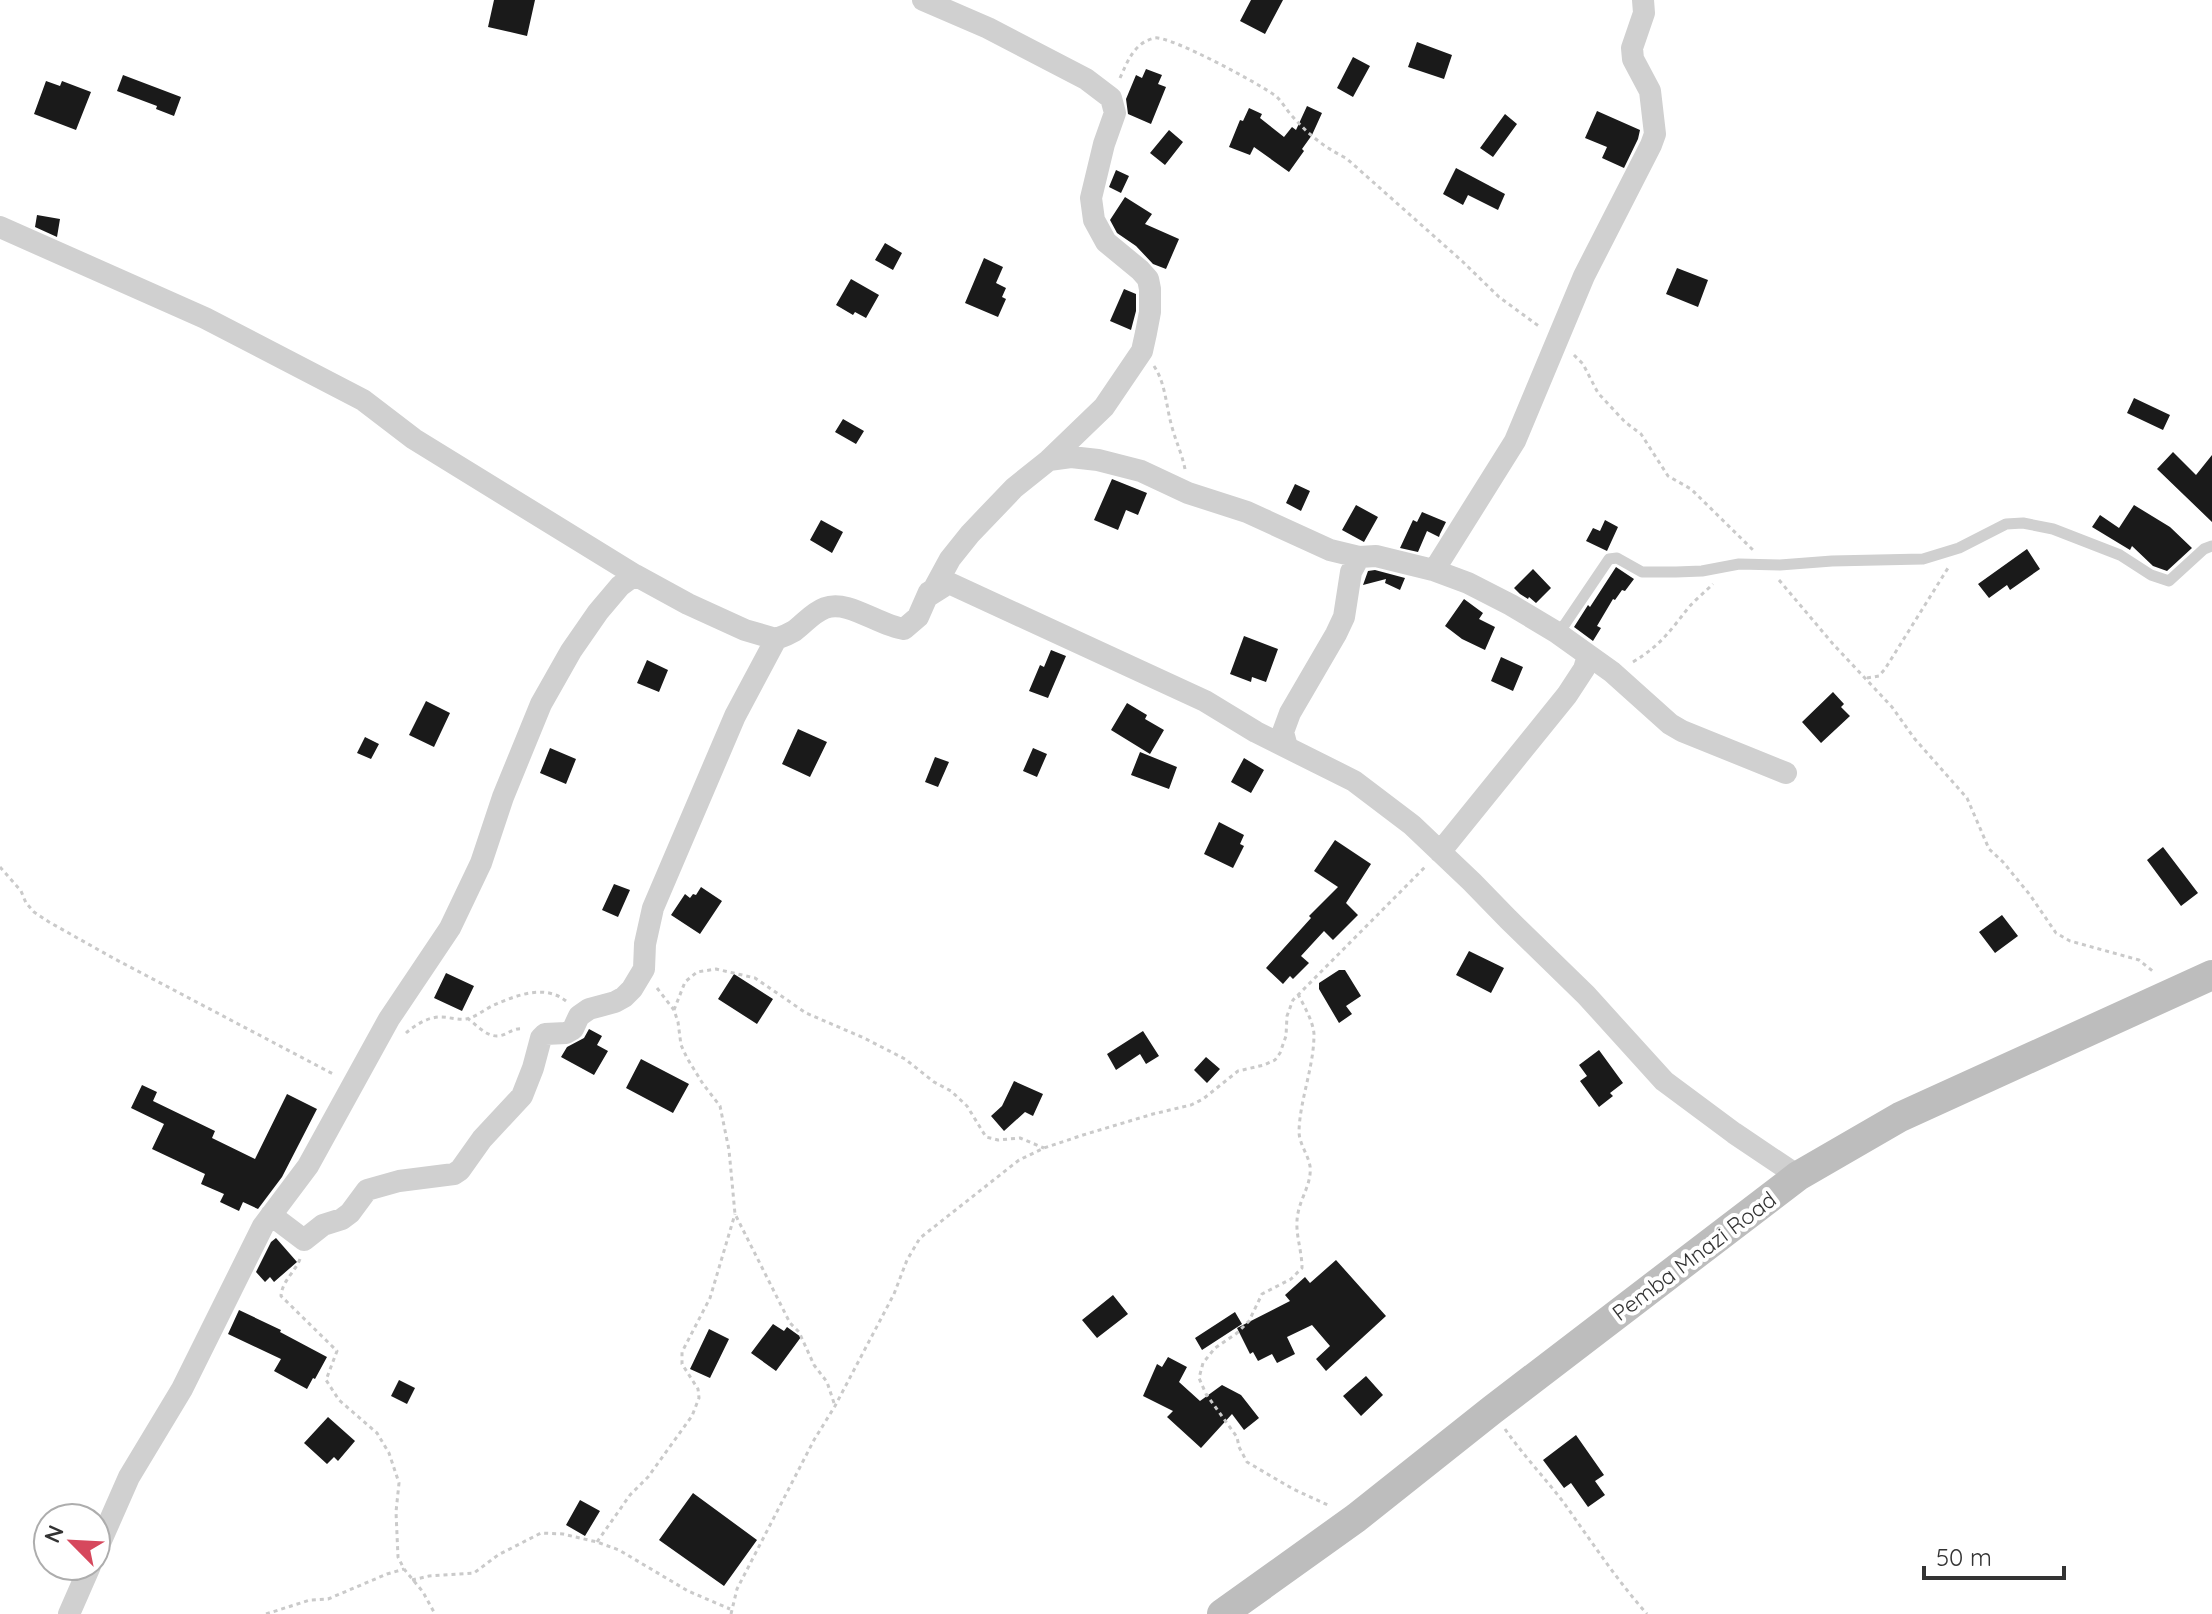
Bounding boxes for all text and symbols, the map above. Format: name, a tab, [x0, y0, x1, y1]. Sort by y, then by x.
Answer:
street label: Pemba Mnazi Road	[1606, 1185, 1782, 1327]
north arrow	[32, 1502, 112, 1582]
text: N	[38, 1521, 70, 1547]
scale bar	[1924, 1530, 2064, 1580]
text: 50 m	[1936, 1542, 1992, 1572]

